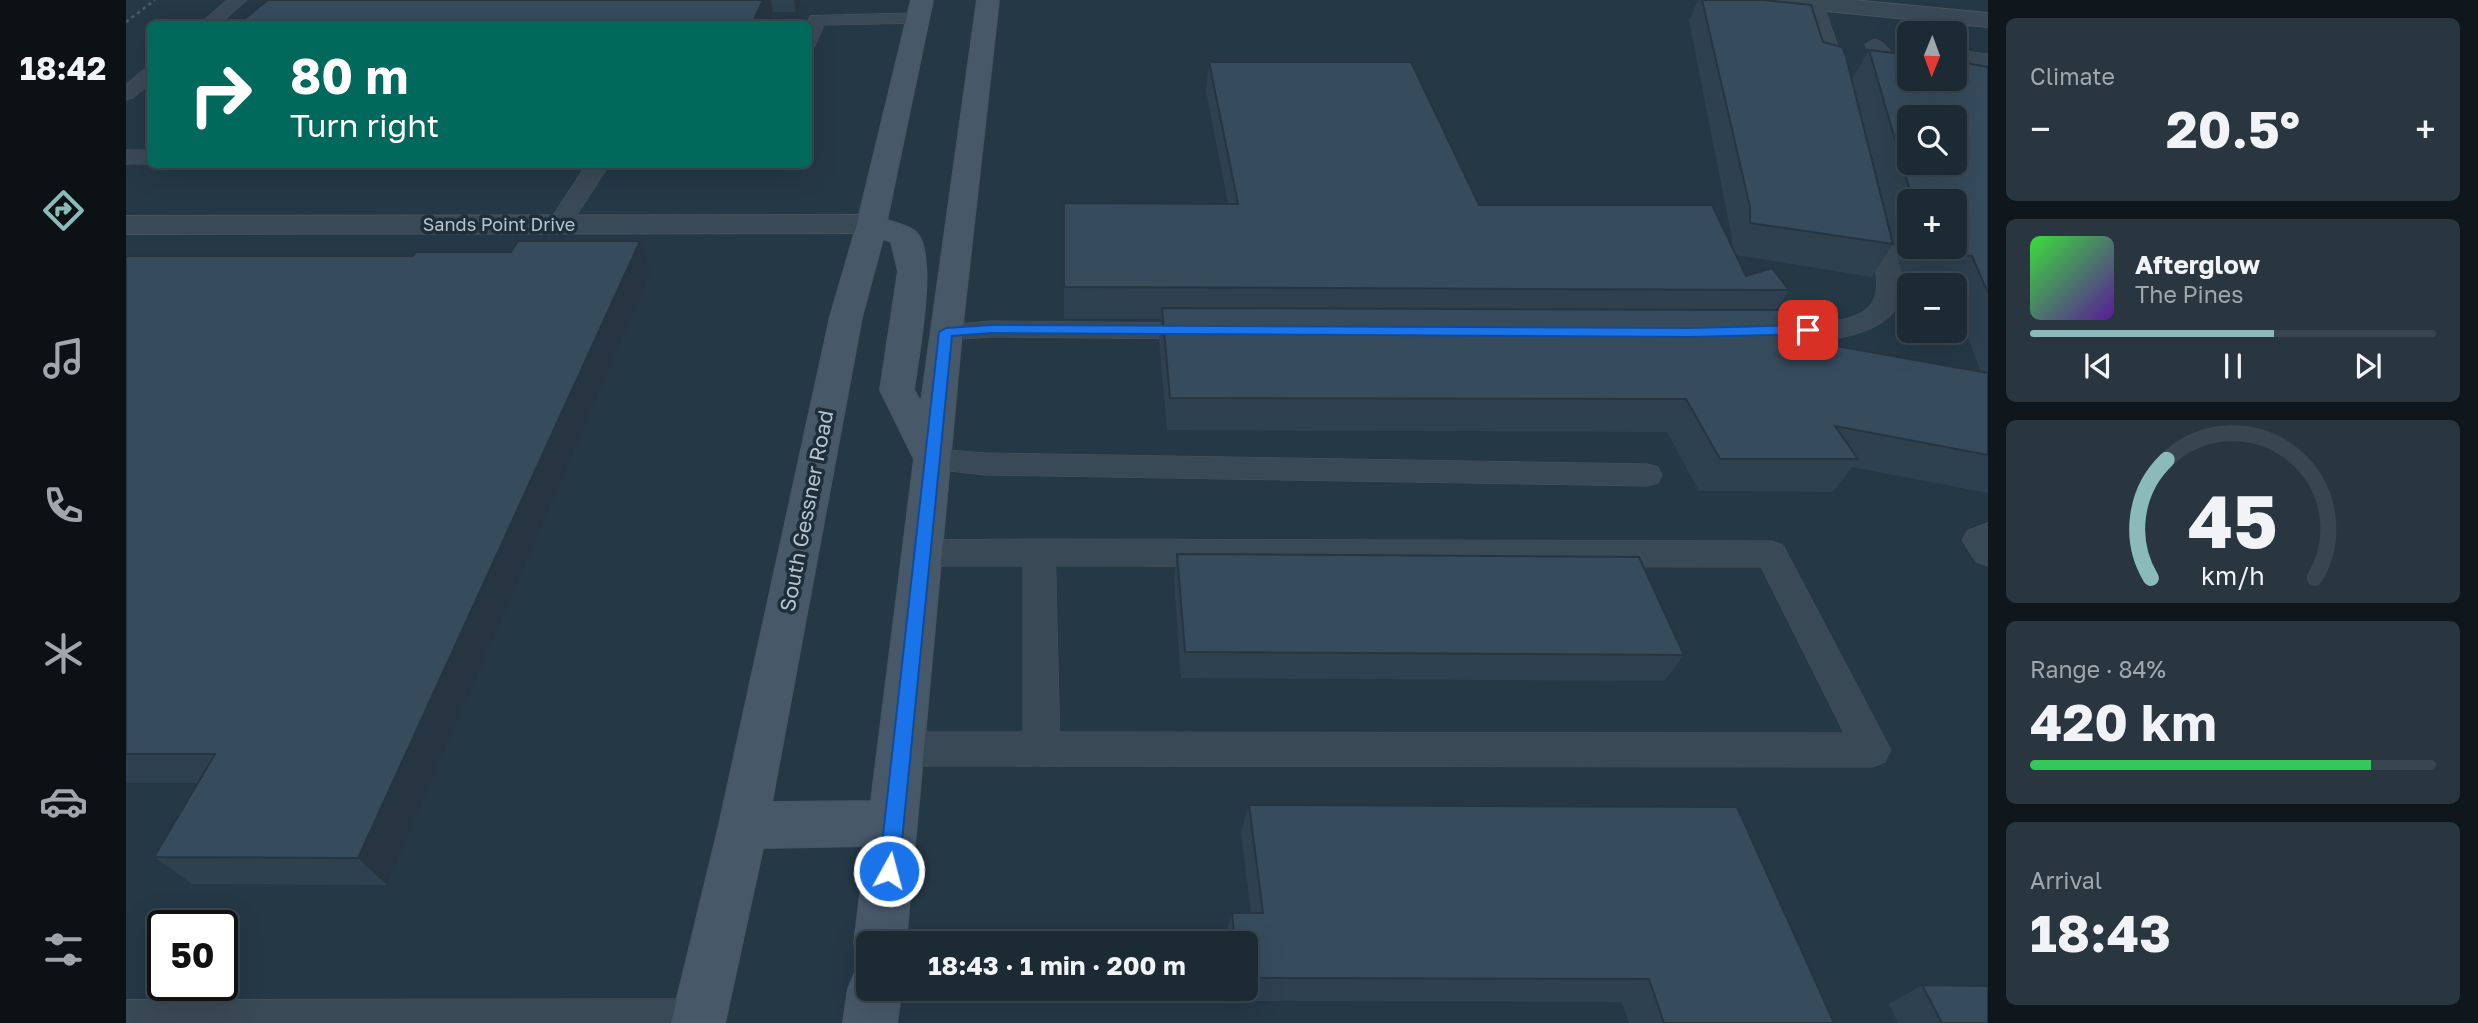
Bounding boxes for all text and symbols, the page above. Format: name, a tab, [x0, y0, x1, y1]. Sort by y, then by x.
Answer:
north arrow	[1897, 21, 1967, 91]
map controls	[1897, 21, 1967, 343]
text: 80 m	[290, 46, 408, 105]
text: 18:42	[20, 49, 106, 87]
icon: right	[175, 49, 266, 140]
text: Climate	[2030, 62, 2115, 90]
text: 20.5°	[2166, 97, 2300, 159]
button: search	[1897, 105, 1967, 175]
text: Turn right	[290, 106, 439, 144]
text: −	[2030, 106, 2051, 151]
text: +	[2415, 106, 2436, 151]
icon: directions	[39, 186, 88, 235]
button: +	[1897, 189, 1967, 259]
street label: Sands Point Drive	[423, 213, 575, 235]
text: Afterglow	[2135, 249, 2260, 280]
button: −	[1897, 273, 1967, 343]
text: The Pines	[2135, 280, 2243, 308]
pin	[1778, 300, 1838, 360]
icon: arrive	[1789, 311, 1827, 349]
icon: music	[39, 334, 88, 383]
icon: previous	[2079, 347, 2117, 385]
icon: pause	[2214, 347, 2252, 385]
icon: next	[2349, 347, 2387, 385]
street label: South Gessner Road	[774, 408, 838, 614]
text: 45	[2188, 477, 2278, 564]
icon: phone	[39, 481, 88, 530]
text: km/h	[2201, 559, 2265, 590]
icon: climate	[39, 629, 88, 678]
text: Range · 84%	[2030, 655, 2166, 683]
text: 420 km	[2030, 690, 2217, 752]
icon: car	[39, 777, 88, 826]
position arrow	[852, 834, 926, 908]
text: Arrival	[2030, 866, 2102, 894]
text: 18:43	[2030, 901, 2171, 963]
speed limit sign: 50	[147, 910, 238, 1001]
icon: filters	[39, 925, 88, 974]
text: 18:43 · 1 min · 200 m	[928, 950, 1186, 981]

